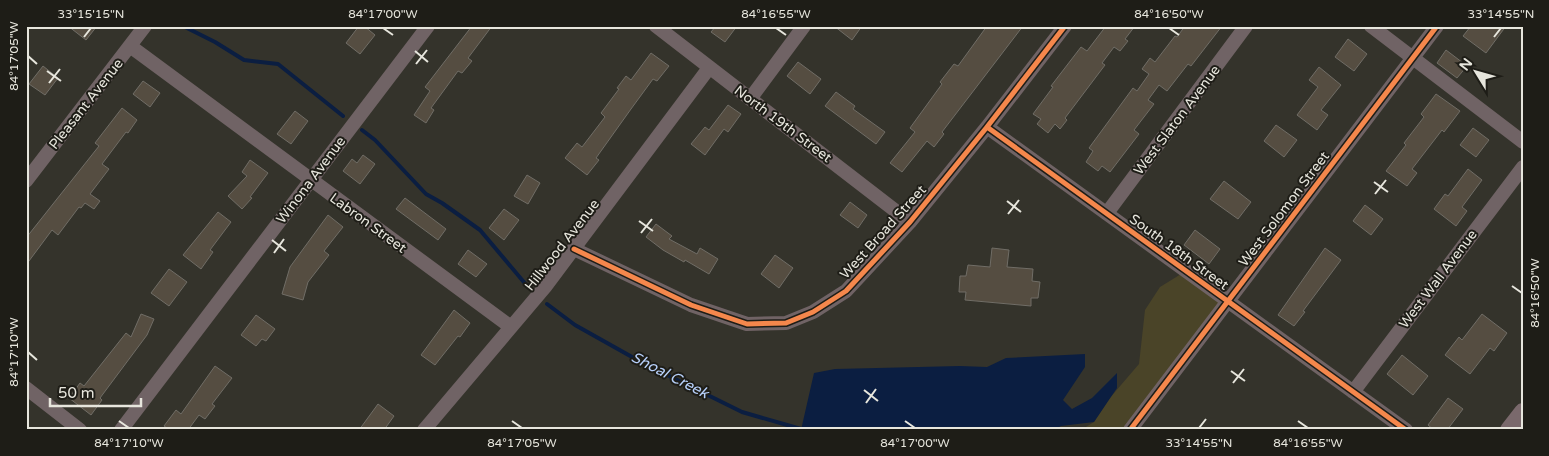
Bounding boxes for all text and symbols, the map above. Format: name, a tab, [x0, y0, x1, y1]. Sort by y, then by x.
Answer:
text: 33°15'15"N	[58, 7, 125, 21]
text: 84°17'00"W	[348, 7, 418, 21]
text: 84°16'55"W	[741, 7, 811, 21]
text: 84°16'50"W	[1134, 7, 1204, 21]
text: 33°14'55"N	[1468, 7, 1535, 21]
text: 84°17'05"W	[7, 21, 21, 91]
north arrow	[1452, 48, 1502, 98]
street label: Pleasant Avenue	[45, 55, 127, 153]
text: N	[1456, 55, 1476, 74]
street label: West Slaton Avenue	[1130, 62, 1224, 178]
street label: North 19th Street	[731, 82, 836, 167]
street label: Winona Avenue	[273, 133, 349, 227]
street label: West Solomon Street	[1235, 148, 1333, 270]
street label: West Broad Street	[836, 181, 930, 283]
street label: Labron Street	[326, 189, 410, 257]
street label: Hillwood Avenue	[521, 196, 603, 294]
street label: South 18th Street	[1126, 210, 1232, 294]
street label: West Wall Avenue	[1395, 226, 1481, 332]
text: 84°16'50"W	[1528, 258, 1542, 328]
text: 84°17'10"W	[7, 317, 21, 387]
water label: Shoal Creek	[628, 348, 713, 403]
scale bar	[50, 376, 141, 408]
text: 50 m	[58, 384, 95, 402]
text: 84°17'10"W	[94, 436, 164, 450]
text: 84°17'05"W	[487, 436, 557, 450]
text: 84°17'00"W	[880, 436, 950, 450]
text: 33°14'55"N	[1166, 436, 1233, 450]
text: 84°16'55"W	[1273, 436, 1343, 450]

